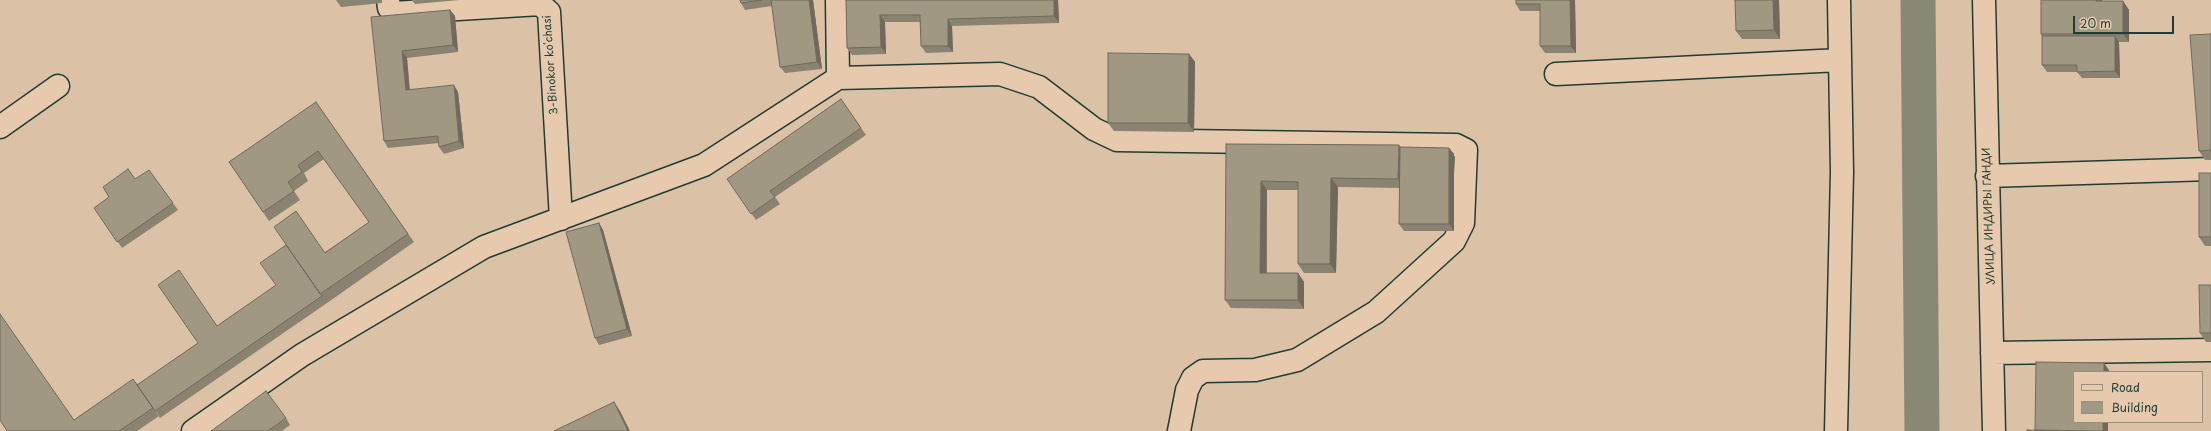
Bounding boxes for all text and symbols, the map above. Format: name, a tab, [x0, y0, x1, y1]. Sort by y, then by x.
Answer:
scale bar	[2075, 8, 2176, 34]
text: 20 m	[2080, 14, 2111, 32]
street label: 3-Binokor koʻchasi	[541, 15, 561, 115]
street label: УЛИЦА ИНДИРЫ ГАНДИ	[1980, 147, 1998, 285]
legend	[2073, 371, 2203, 423]
text: Road	[2111, 378, 2140, 396]
text: Building	[2111, 398, 2158, 416]

